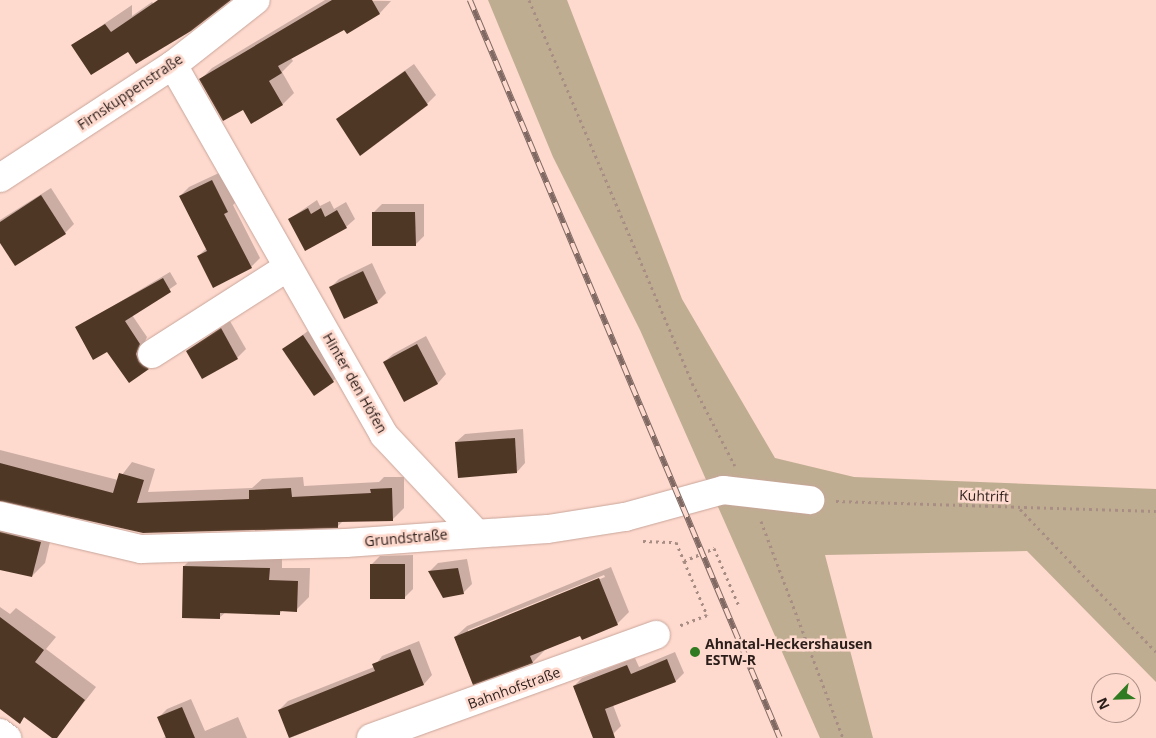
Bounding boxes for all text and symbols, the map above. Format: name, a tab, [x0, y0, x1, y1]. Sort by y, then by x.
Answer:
street label: Firnskuppenstraße	[74, 51, 186, 133]
street label: Hinter den Höfen	[319, 330, 391, 436]
street label: Kuhtrift	[959, 487, 1009, 505]
street label: Grundstraße	[364, 526, 448, 550]
place label: Ahnatal-Heckershausen ESTW-R	[705, 636, 873, 669]
marker: Ahnatal-Heckershausen ESTW-R	[689, 646, 701, 658]
street label: Bahnhofstraße	[465, 663, 563, 713]
north arrow	[1091, 673, 1141, 723]
text: N	[1092, 695, 1114, 713]

